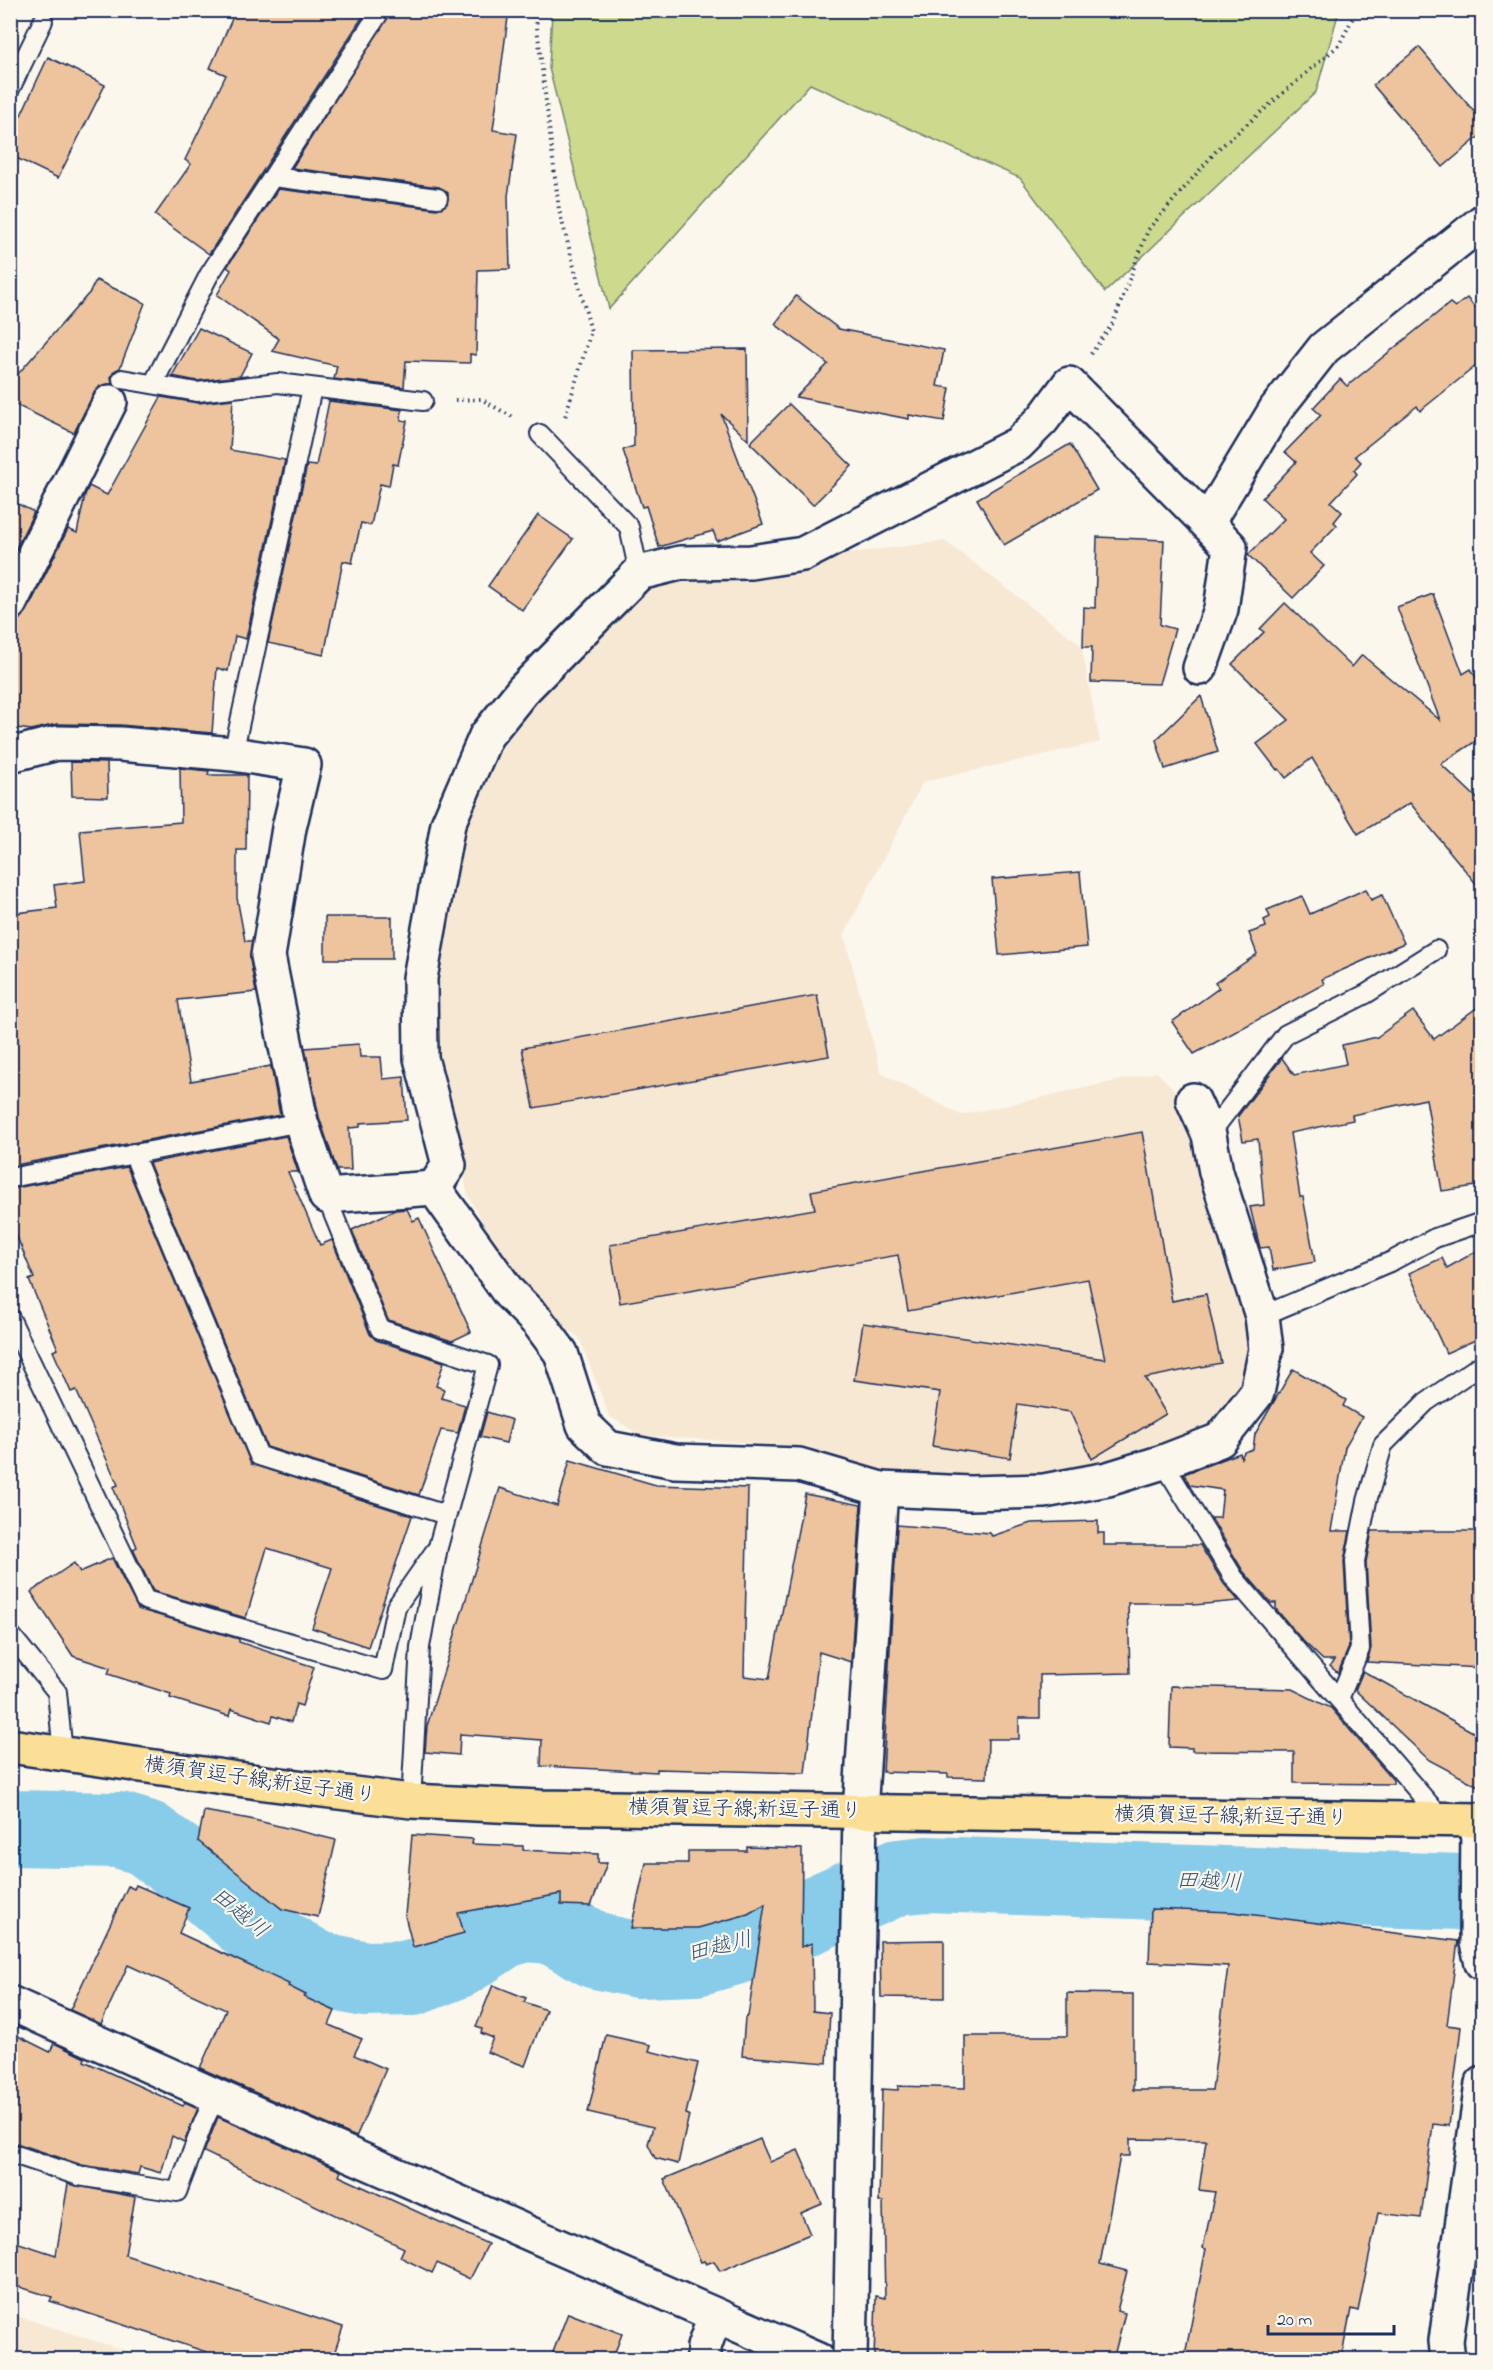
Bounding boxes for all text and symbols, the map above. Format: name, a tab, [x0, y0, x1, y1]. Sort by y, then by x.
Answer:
street label: 横須賀逗子線;新逗子通り	[142, 1750, 378, 1812]
street label: 横須賀逗子線;新逗子通り	[628, 1793, 862, 1827]
street label: 横須賀逗子線;新逗子通り	[1114, 1800, 1348, 1834]
water label: 田越川	[1175, 1866, 1243, 1900]
water label: 田越川	[203, 1881, 275, 1947]
water label: 田越川	[684, 1924, 756, 1972]
scale bar	[1268, 2298, 1394, 2336]
text: 20 m	[1277, 2308, 1312, 2334]

